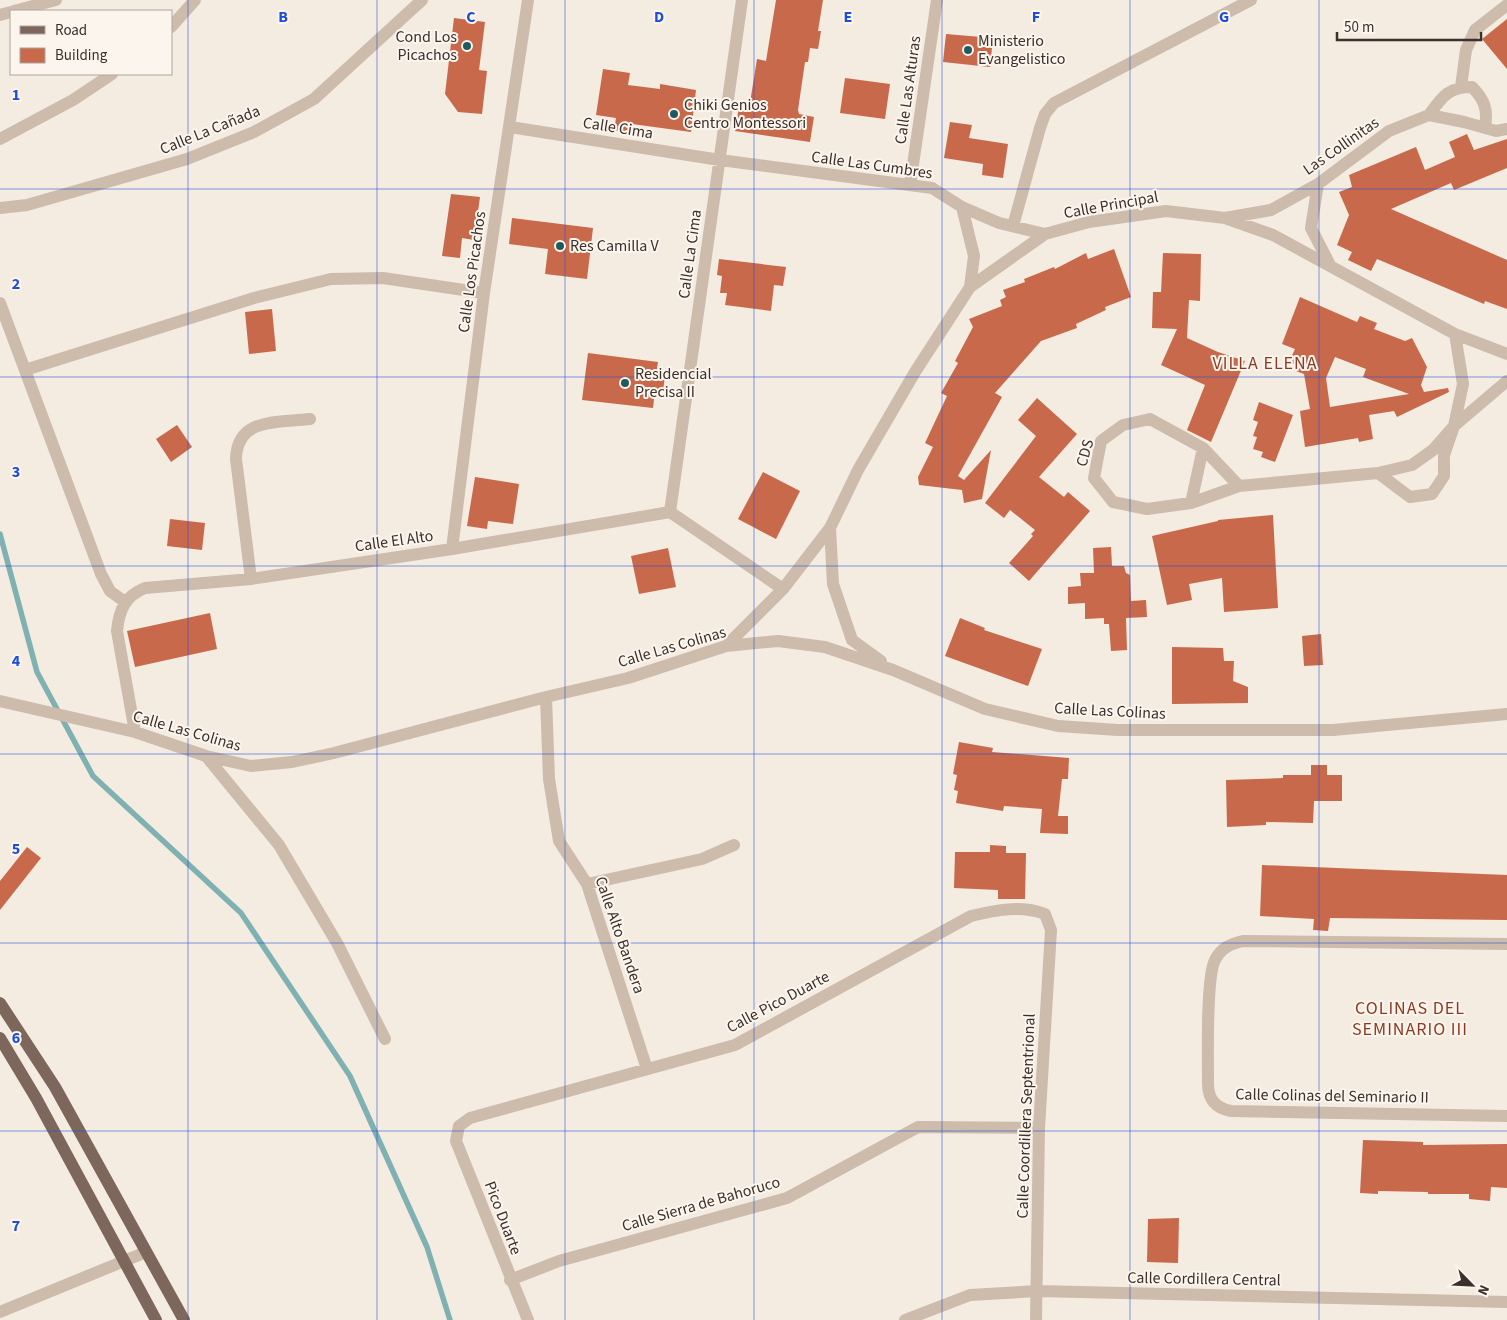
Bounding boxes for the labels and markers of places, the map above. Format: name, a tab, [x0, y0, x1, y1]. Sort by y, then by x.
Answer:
place label: Cond Los Picachos	[395, 26, 457, 66]
place label: Ministerio Evangelistico	[978, 30, 1065, 70]
marker: Cond Los Picachos	[461, 40, 473, 52]
marker: Ministerio Evangelistico	[962, 44, 974, 56]
place label: Chiki Genios Centro Montessori	[684, 94, 806, 134]
marker: Chiki Genios Centro Montessori	[668, 108, 680, 120]
place label: Res Camilla V	[570, 235, 660, 257]
marker: Res Camilla V	[554, 240, 566, 252]
place label: Residencial Precisa II	[635, 363, 711, 403]
marker: Residencial Precisa II	[619, 377, 631, 389]

